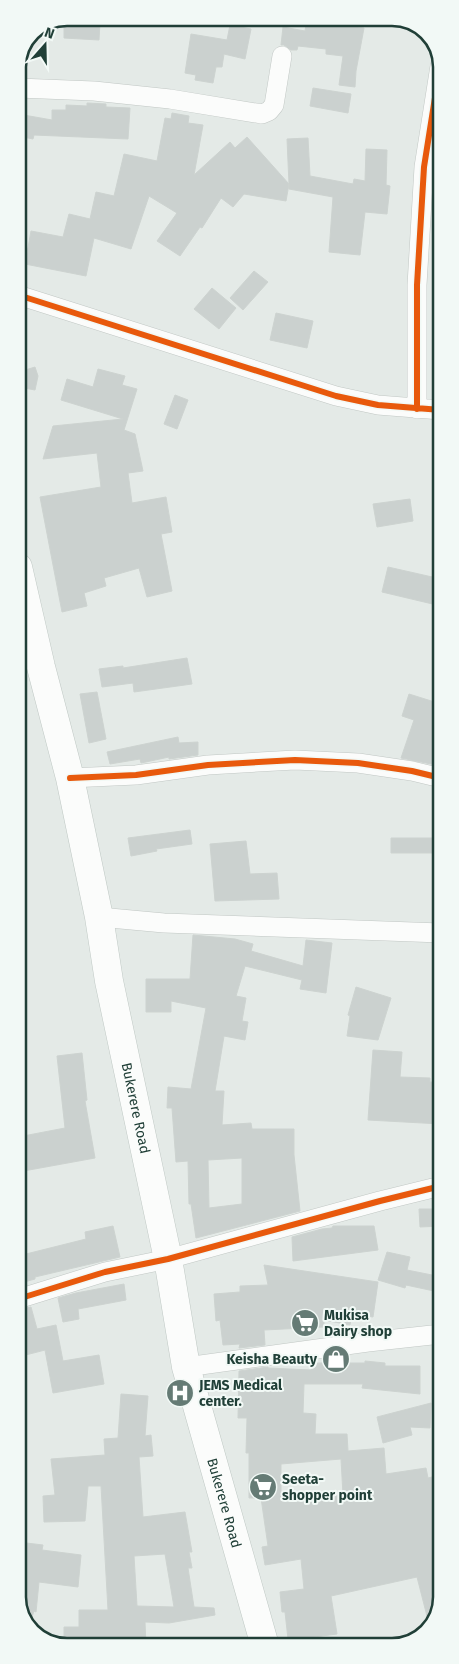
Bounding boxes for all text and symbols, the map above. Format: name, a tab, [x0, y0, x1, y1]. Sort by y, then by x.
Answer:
north arrow	[20, 20, 70, 70]
text: N	[42, 24, 57, 43]
street label: Bukerere Road	[118, 1061, 153, 1155]
place label: Mukisa Dairy shop	[324, 1307, 392, 1340]
supermarket icon: Mukisa Dairy shop	[290, 1308, 320, 1338]
shop icon: Keisha Beauty	[321, 1344, 351, 1374]
place label: Keisha Beauty	[226, 1351, 318, 1368]
place label: JEMS Medical center.	[198, 1377, 283, 1410]
hospital icon: JEMS Medical center.	[165, 1378, 195, 1408]
street label: Bukerere Road	[203, 1456, 245, 1550]
place label: Seeta- shopper point	[282, 1471, 373, 1504]
supermarket icon: Seeta- shopper point	[248, 1472, 278, 1502]

